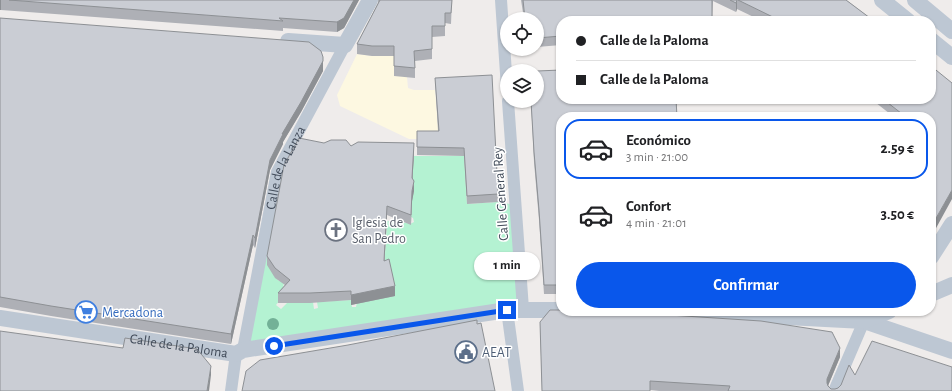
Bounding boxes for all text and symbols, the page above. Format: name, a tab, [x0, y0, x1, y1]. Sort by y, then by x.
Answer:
map controls	[500, 12, 544, 108]
button: locate	[500, 12, 544, 56]
text: Calle de la Paloma	[600, 33, 709, 48]
button: layers	[500, 64, 544, 108]
text: Calle de la Paloma	[600, 72, 709, 87]
street label: Calle de la Lanza	[264, 123, 309, 211]
icon: car	[578, 131, 614, 167]
text: Económico	[626, 133, 691, 148]
text: 2.59 €	[881, 141, 914, 156]
street label: Calle General Rey	[491, 147, 511, 241]
text: 3 min · 21:00	[626, 151, 688, 164]
icon: car	[578, 197, 614, 233]
text: Confort	[626, 199, 671, 214]
text: 3.50 €	[881, 207, 914, 222]
place label: Iglesia de San Pedro	[352, 216, 406, 246]
church icon: Iglesia de San Pedro	[323, 217, 349, 243]
text: 4 min · 21:01	[626, 217, 687, 230]
callout: 1 min	[474, 252, 540, 280]
text: 1 min	[493, 259, 521, 272]
button: Confirmar	[576, 262, 916, 308]
supermarket icon: Mercadona	[73, 299, 99, 325]
route end	[498, 301, 516, 319]
place label: Mercadona	[102, 306, 164, 320]
street label: Calle de la Paloma	[129, 332, 229, 361]
route start	[265, 337, 283, 355]
public building icon: AEAT	[453, 339, 479, 365]
place label: AEAT	[482, 346, 511, 360]

